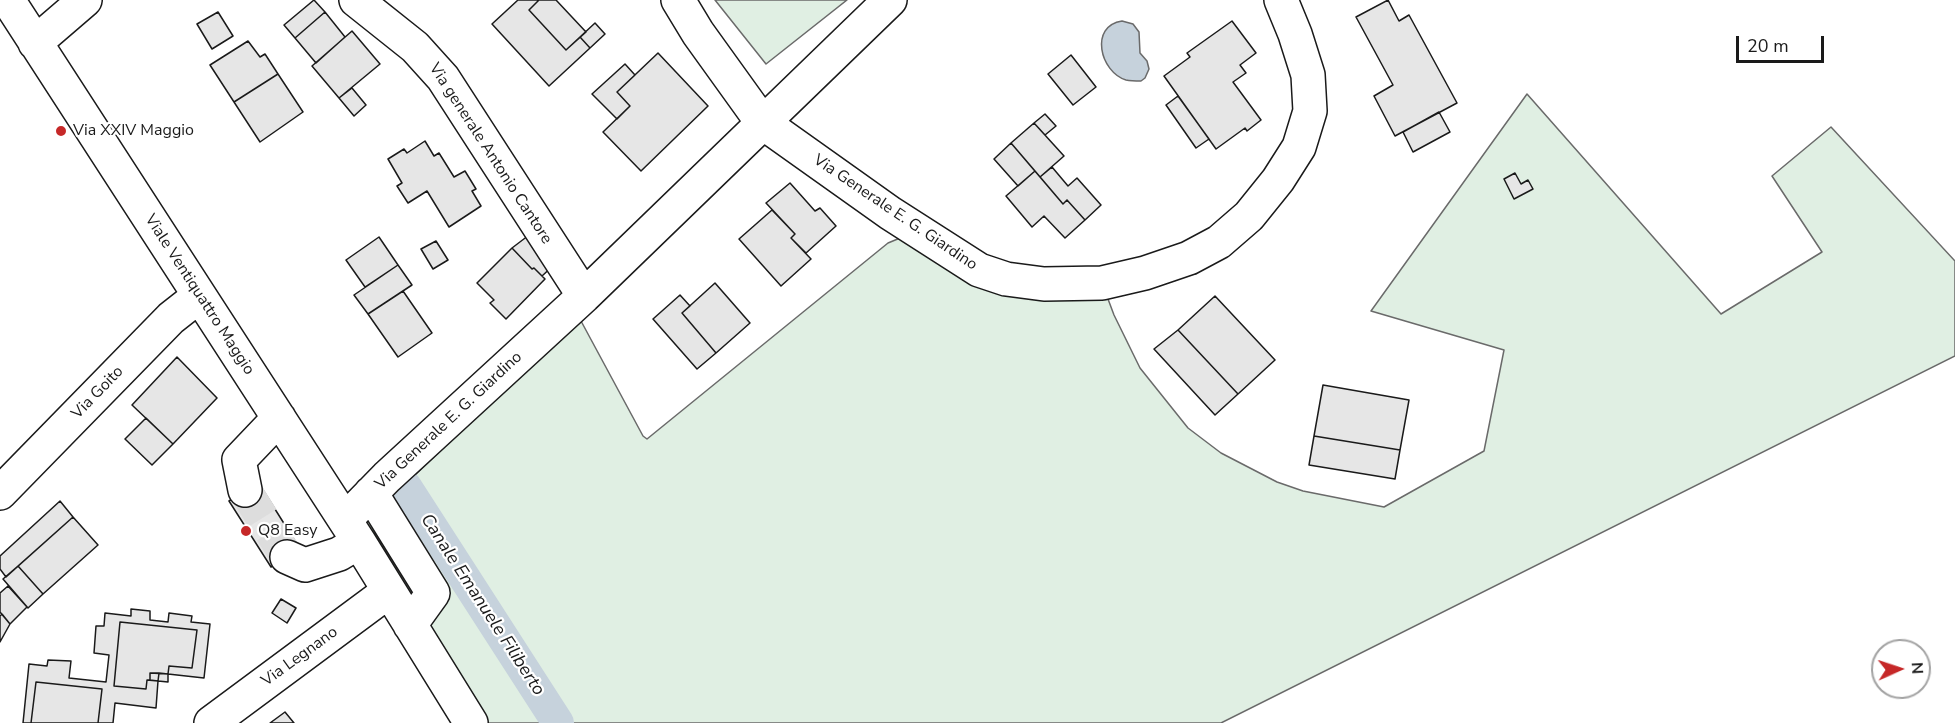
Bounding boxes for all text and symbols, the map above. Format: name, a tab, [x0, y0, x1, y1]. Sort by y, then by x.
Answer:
scale bar	[1739, 24, 1828, 62]
text: 20 m	[1747, 34, 1789, 58]
street label: Via generale Antonio Cantore	[424, 60, 556, 248]
place label: Via XXIV Maggio	[73, 121, 194, 141]
marker: Via XXIV Maggio	[54, 124, 68, 138]
street label: Via Generale E. G. Giardino	[809, 151, 981, 275]
street label: Viale Ventiquattro Maggio	[140, 211, 258, 379]
street label: Via Generale E. G. Giardino	[372, 348, 526, 494]
street label: Via Goito	[68, 363, 128, 423]
water label: Canale Emanuele Filiberto	[415, 510, 549, 700]
place label: Q8 Easy	[258, 521, 317, 541]
marker: Q8 Easy	[239, 524, 253, 538]
street label: Via Legnano	[258, 623, 342, 691]
north arrow	[1871, 639, 1931, 699]
text: N	[1906, 662, 1928, 675]

